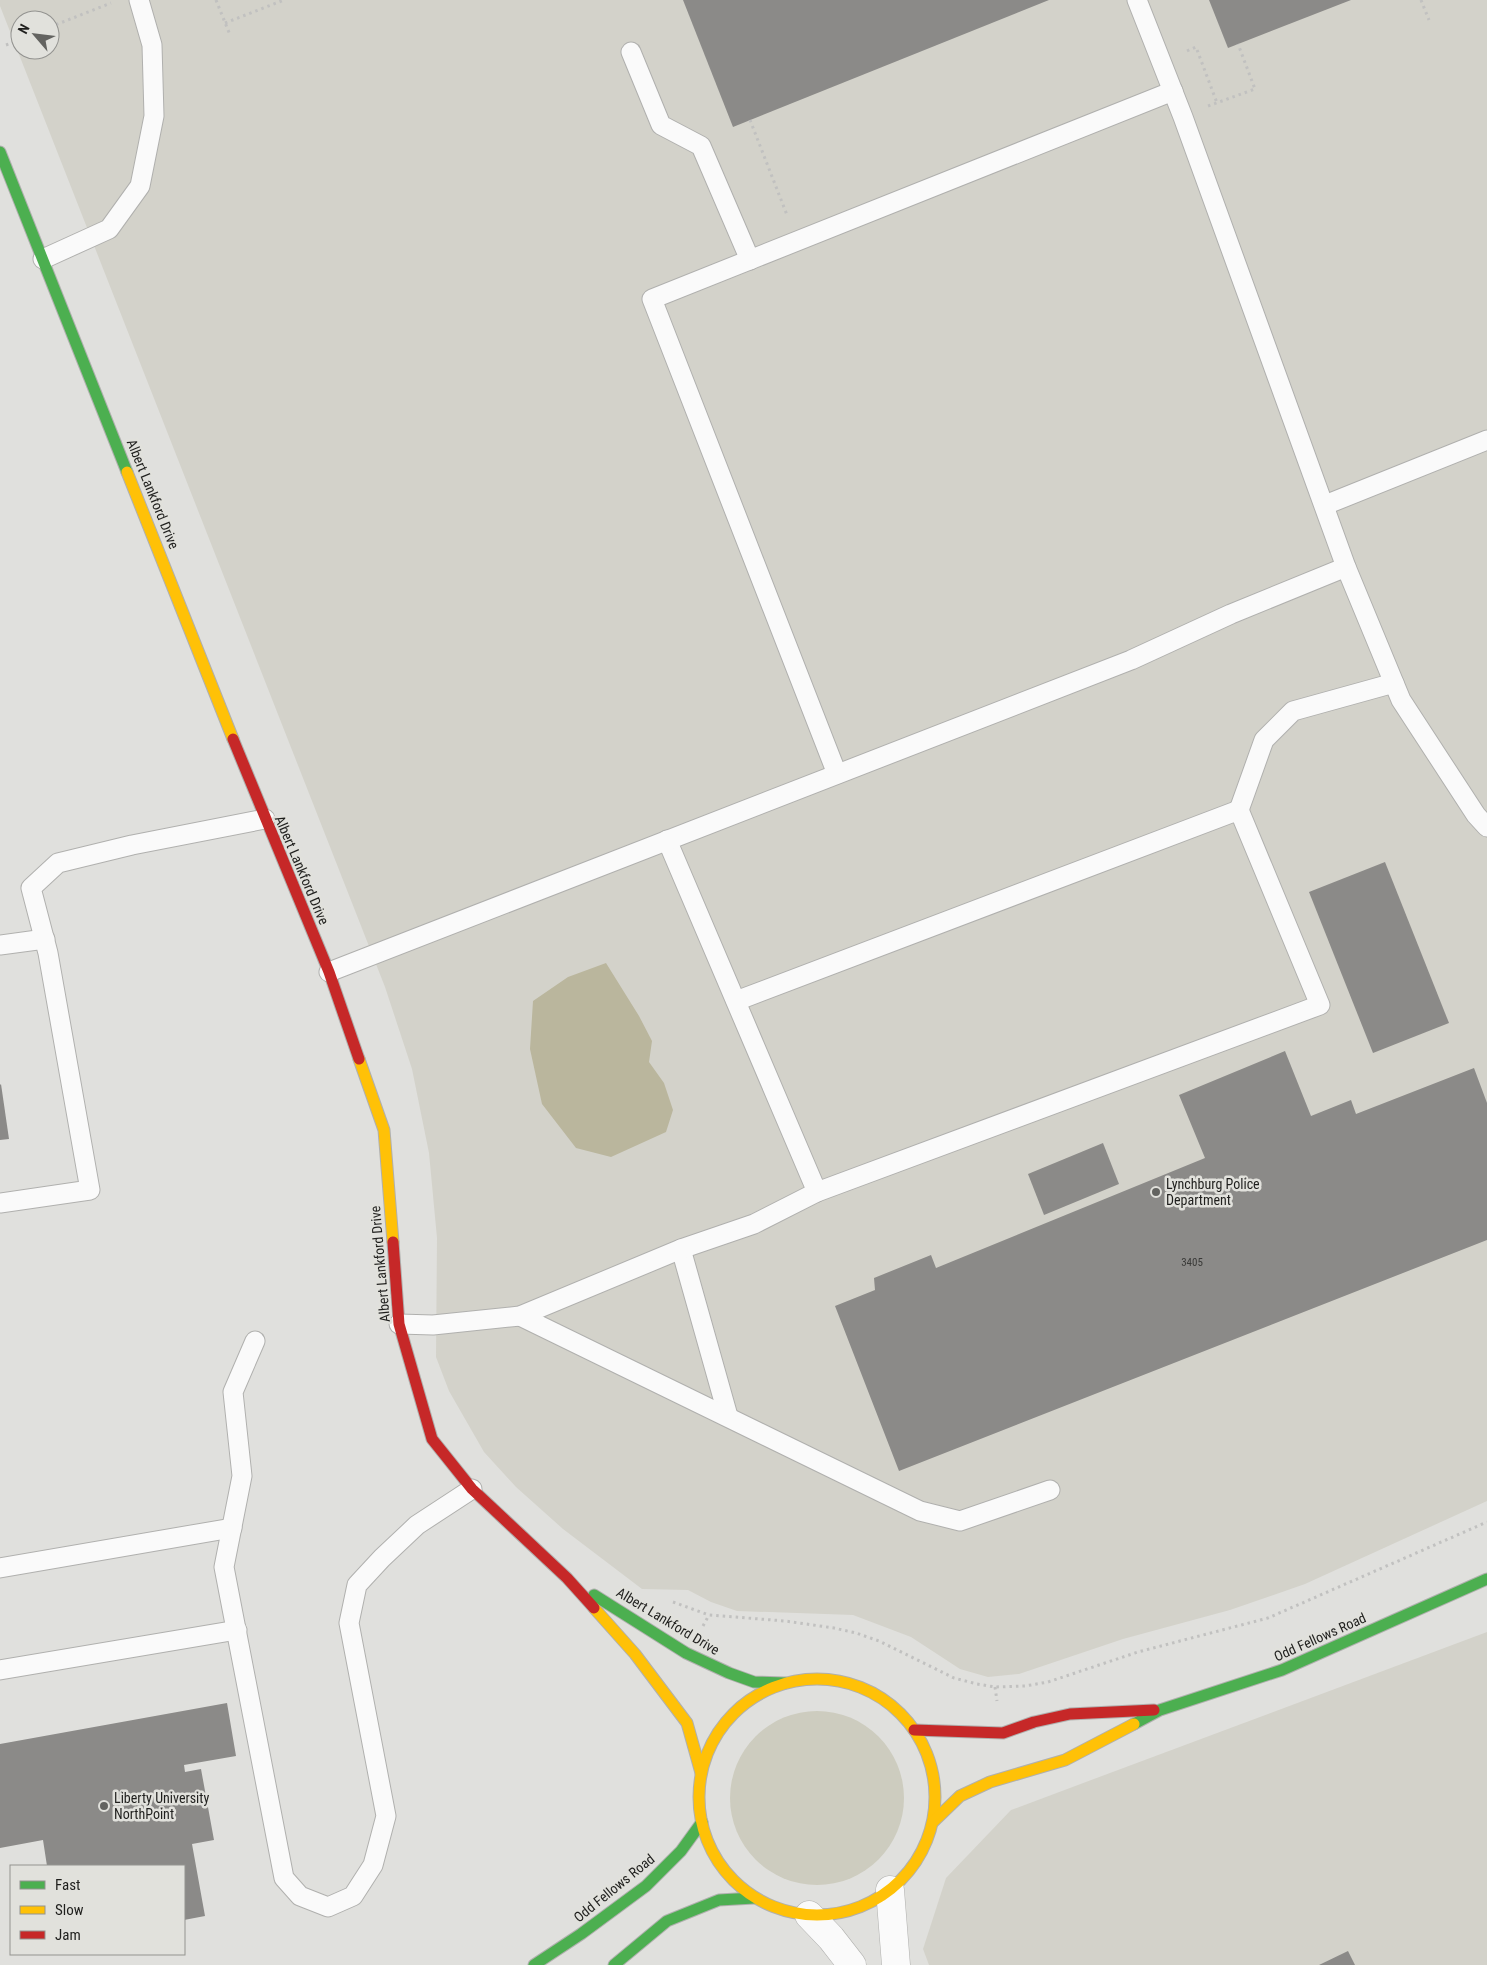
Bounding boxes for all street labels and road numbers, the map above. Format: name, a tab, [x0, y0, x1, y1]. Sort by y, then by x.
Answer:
street label: Albert Lankford Drive	[124, 437, 182, 552]
street label: Albert Lankford Drive	[272, 813, 332, 927]
street label: Albert Lankford Drive	[367, 1205, 393, 1323]
street label: Albert Lankford Drive	[614, 1584, 723, 1658]
street label: Odd Fellows Road	[1272, 1610, 1368, 1664]
street label: Odd Fellows Road	[571, 1851, 657, 1925]

